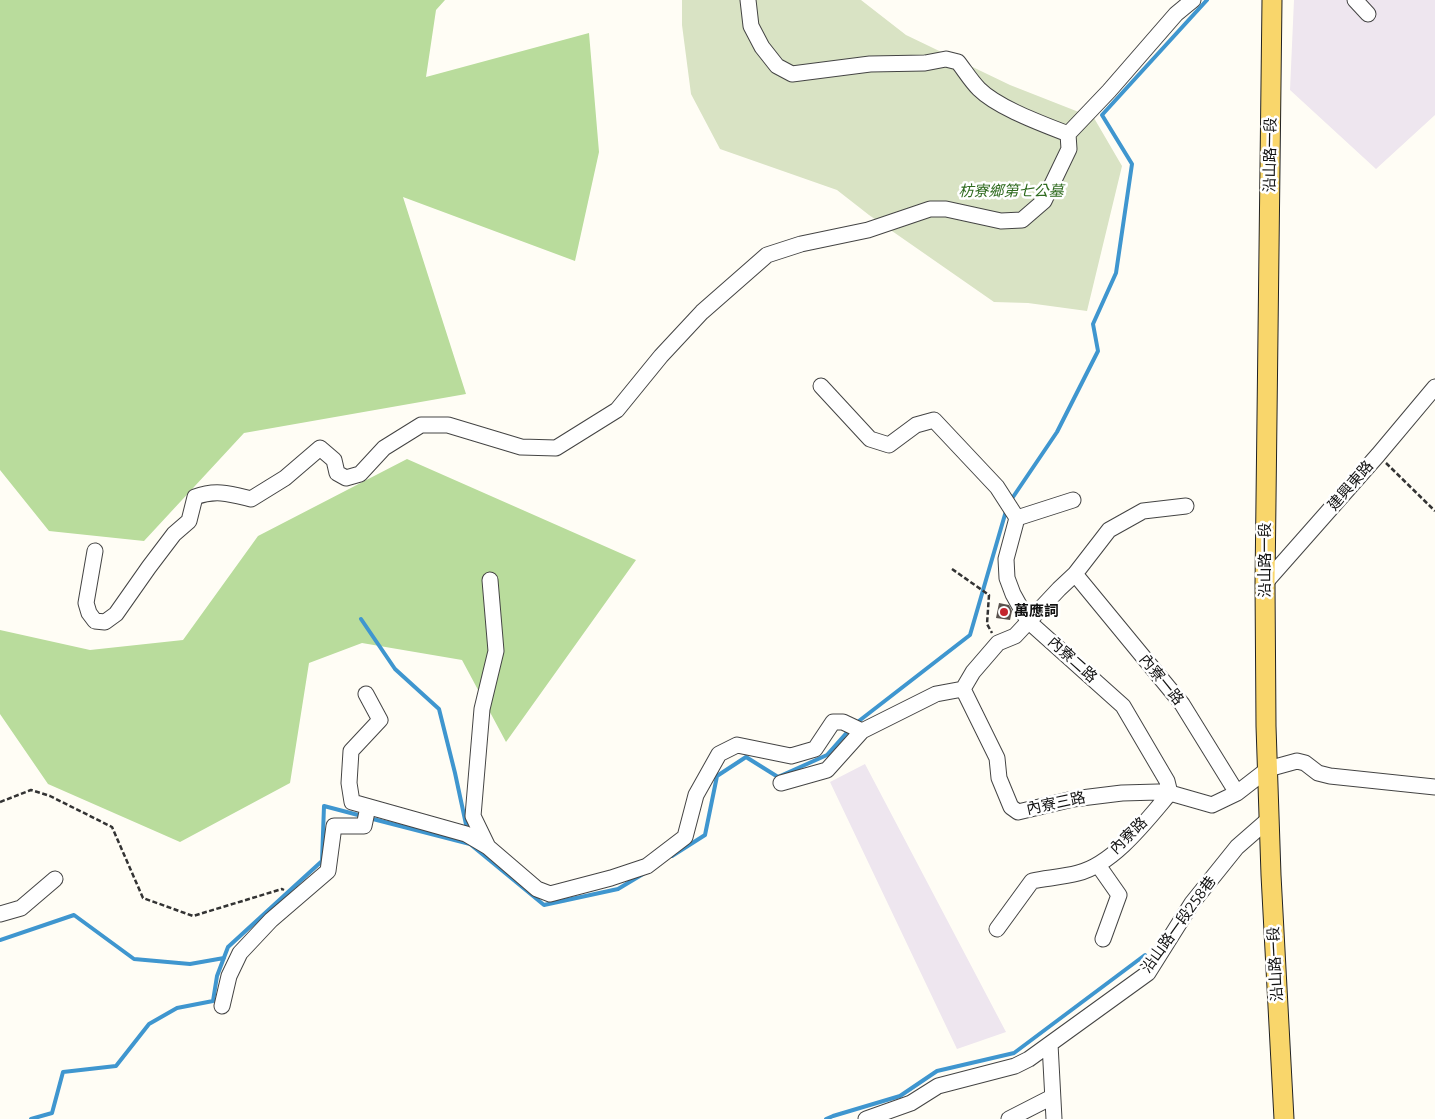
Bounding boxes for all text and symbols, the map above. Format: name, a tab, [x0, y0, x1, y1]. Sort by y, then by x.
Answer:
street label: 沿山路一段	[1261, 117, 1281, 193]
park label: 枋寮鄉第七公墓	[959, 183, 1063, 201]
street label: 建興東路	[1325, 457, 1377, 515]
street label: 沿山路一段	[1257, 523, 1275, 597]
place label: 萬應詞	[1014, 603, 1059, 621]
marker: 萬應詞	[998, 606, 1010, 618]
street label: 內寮二路	[1044, 633, 1100, 687]
street label: 內寮一路	[1135, 651, 1187, 709]
street label: 內寮三路	[1025, 789, 1087, 819]
street label: 內寮路	[1107, 814, 1151, 858]
street label: 沿山路一段258巷	[1138, 873, 1220, 977]
street label: 沿山路一段	[1265, 926, 1287, 1002]

